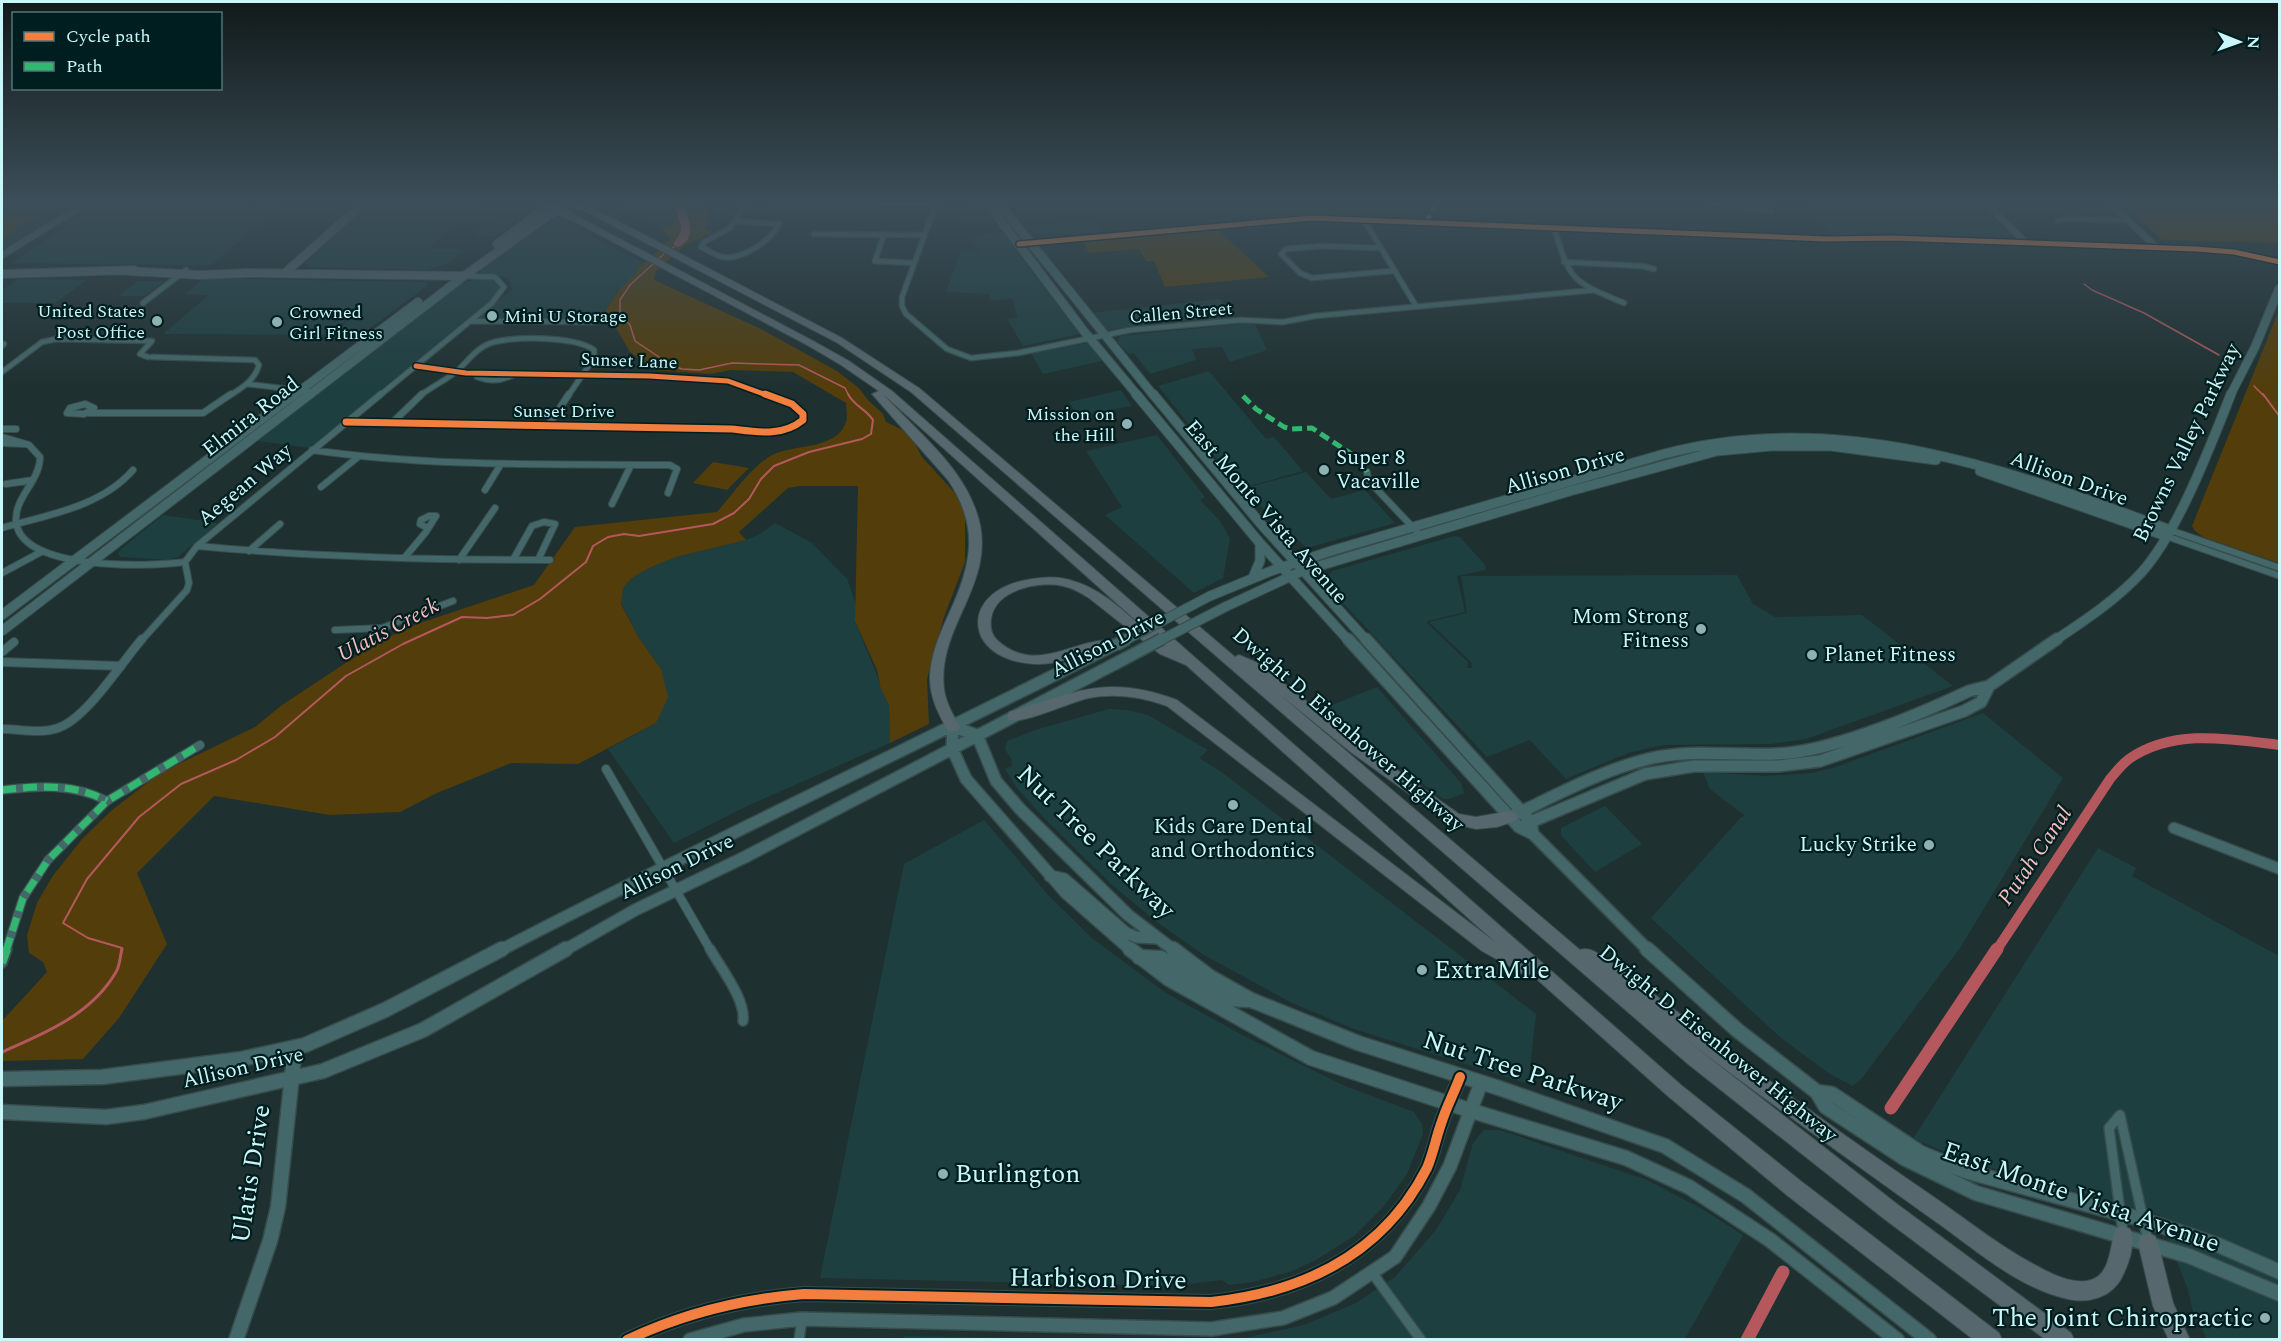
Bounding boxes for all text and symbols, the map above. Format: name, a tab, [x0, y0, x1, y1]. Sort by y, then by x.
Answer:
legend	[12, 12, 222, 90]
north arrow	[2209, 12, 2269, 72]
text: Cycle path	[66, 23, 151, 50]
text: N	[2241, 36, 2265, 49]
text: Path	[66, 53, 103, 80]
street label: Callen Street	[1128, 295, 1234, 331]
place label: United States Post Office	[37, 298, 145, 346]
place label: Crowned Girl Fitness	[289, 299, 383, 347]
place label: Mini U Storage	[504, 303, 627, 330]
marker: Mini U Storage	[485, 309, 499, 323]
marker: United States Post Office	[150, 314, 164, 328]
marker: Crowned Girl Fitness	[270, 315, 284, 329]
street label: Browns Valley Parkway	[2125, 337, 2249, 548]
street label: Sunset Lane	[580, 346, 678, 376]
street label: Elmira Road	[196, 369, 306, 465]
street label: Sunset Drive	[513, 398, 615, 425]
place label: Mission on the Hill	[1026, 401, 1115, 449]
street label: East Monte Vista Avenue	[1177, 413, 1355, 611]
marker: Mission on the Hill	[1120, 417, 1134, 431]
street label: Aegean Way	[191, 435, 300, 534]
street label: Allison Drive	[1501, 439, 1629, 503]
place label: Super 8 Vacaville	[1336, 442, 1420, 498]
street label: Allison Drive	[2005, 443, 2133, 515]
marker: Super 8 Vacaville	[1317, 463, 1331, 477]
water label: Ulatis Creek	[331, 589, 445, 671]
place label: Mom Strong Fitness	[1572, 601, 1689, 657]
street label: Allison Drive	[1046, 602, 1170, 686]
street label: Dwight D. Eisenhower Highway	[1225, 620, 1472, 841]
marker: Mom Strong Fitness	[1694, 622, 1708, 636]
place label: Planet Fitness	[1824, 639, 1956, 671]
marker: Planet Fitness	[1805, 648, 1819, 662]
street label: Nut Tree Parkway	[1007, 755, 1186, 930]
marker: Kids Care Dental and Orthodontics	[1226, 798, 1240, 812]
water label: Putah Canal	[1990, 799, 2081, 912]
place label: Kids Care Dental and Orthodontics	[1151, 811, 1315, 867]
street label: Allison Drive	[614, 825, 740, 909]
place label: Lucky Strike	[1799, 829, 1917, 861]
marker: Lucky Strike	[1922, 838, 1936, 852]
street label: Dwight D. Eisenhower Highway	[1592, 938, 1845, 1151]
place label: ExtraMile	[1434, 950, 1550, 990]
marker: ExtraMile	[1415, 963, 1429, 977]
street label: Nut Tree Parkway	[1418, 1020, 1630, 1123]
street label: Allison Drive	[179, 1038, 307, 1098]
street label: Ulatis Drive	[220, 1102, 282, 1246]
street label: East Monte Vista Avenue	[1937, 1131, 2225, 1263]
place label: Burlington	[955, 1154, 1080, 1194]
marker: Burlington	[936, 1167, 950, 1181]
street label: Harbison Drive	[1009, 1257, 1187, 1301]
place label: The Joint Chiropractic	[1992, 1298, 2253, 1338]
marker: The Joint Chiropractic	[2258, 1311, 2272, 1325]

